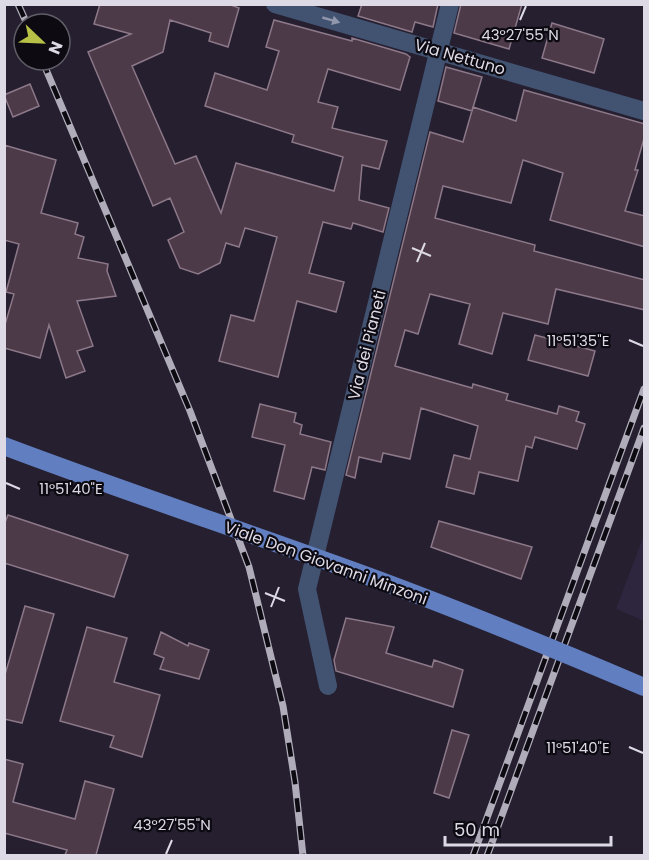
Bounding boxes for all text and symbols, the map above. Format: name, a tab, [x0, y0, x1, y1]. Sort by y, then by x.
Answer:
north arrow	[12, 12, 72, 72]
one-way arrow	[322, 16, 340, 26]
text: 43°27'55"N	[481, 24, 559, 45]
street label: Via Nettuno	[412, 33, 508, 81]
text: N	[42, 38, 68, 58]
street label: Via dei Pianeti	[342, 288, 392, 402]
text: 11°51'35"E	[547, 330, 609, 351]
text: 11°51'40"E	[39, 478, 103, 499]
street label: Viale Don Giovanni Minzoni	[221, 516, 431, 610]
text: 11°51'40"E	[546, 737, 610, 758]
scale bar	[445, 809, 612, 847]
text: 43°27'55"N	[133, 814, 211, 835]
text: 50 m	[454, 817, 500, 842]

